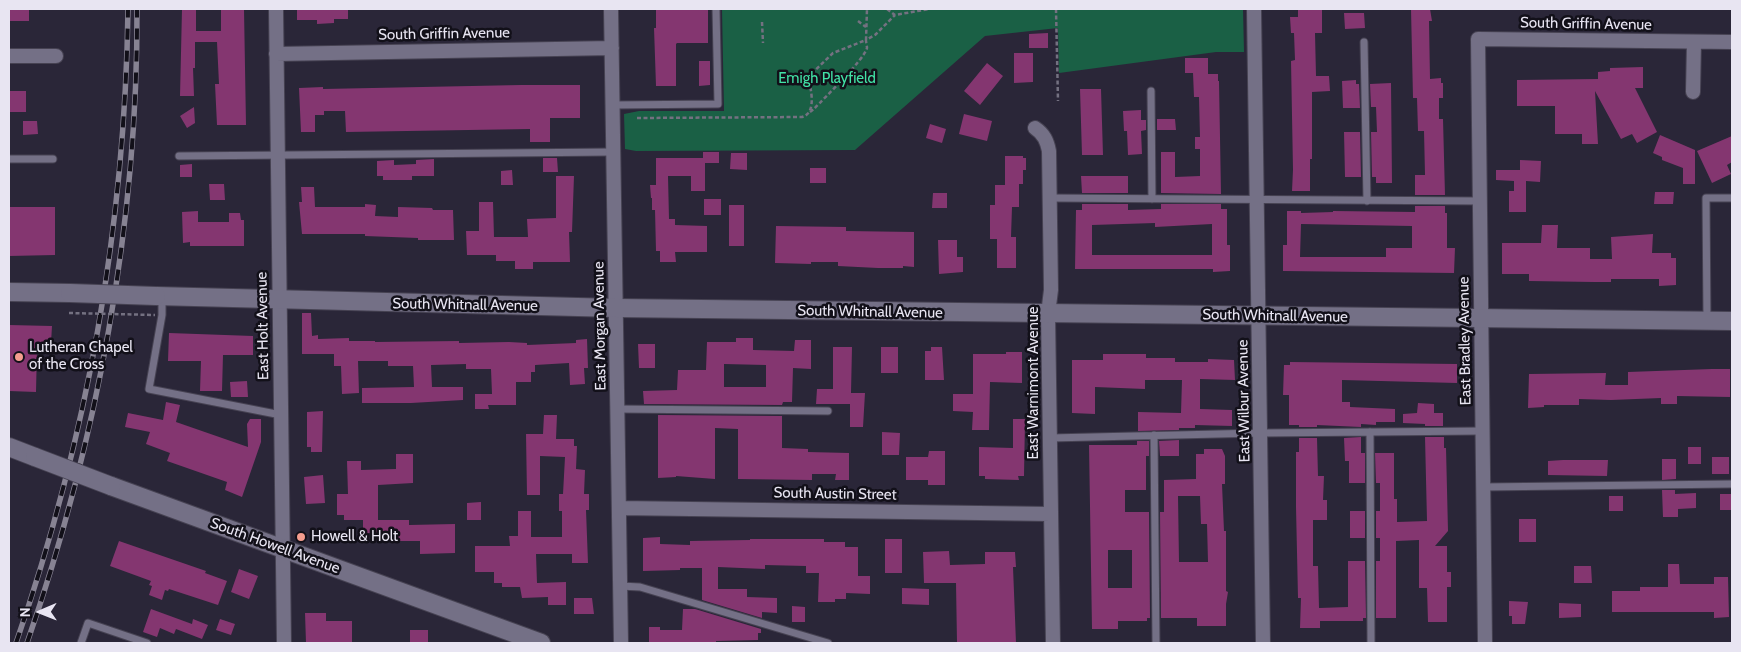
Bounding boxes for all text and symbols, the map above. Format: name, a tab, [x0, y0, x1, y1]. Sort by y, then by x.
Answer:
street label: South Griffin Avenue	[1520, 14, 1652, 34]
street label: South Griffin Avenue	[378, 24, 510, 44]
park label: Emigh Playfield	[778, 70, 876, 88]
street label: East Morgan Avenue	[590, 261, 610, 391]
street label: East Holt Avenue	[253, 272, 273, 380]
street label: East Bradley Avenue	[1455, 276, 1475, 406]
street label: South Whitnall Avenue	[392, 295, 538, 315]
street label: South Whitnall Avenue	[797, 302, 943, 322]
street label: South Whitnall Avenue	[1202, 306, 1348, 326]
street label: East Warnimont Avenue	[1025, 307, 1043, 459]
place label: Lutheran Chapel of the Cross	[29, 339, 133, 374]
street label: East Wilbur Avenue	[1234, 339, 1254, 463]
marker: Lutheran Chapel of the Cross	[13, 351, 25, 363]
street label: South Austin Street	[773, 484, 897, 504]
street label: South Howell Avenue	[208, 514, 342, 578]
place label: Howell & Holt	[311, 528, 398, 546]
marker: Howell & Holt	[295, 531, 307, 543]
north arrow	[15, 587, 65, 637]
text: N	[16, 607, 34, 617]

